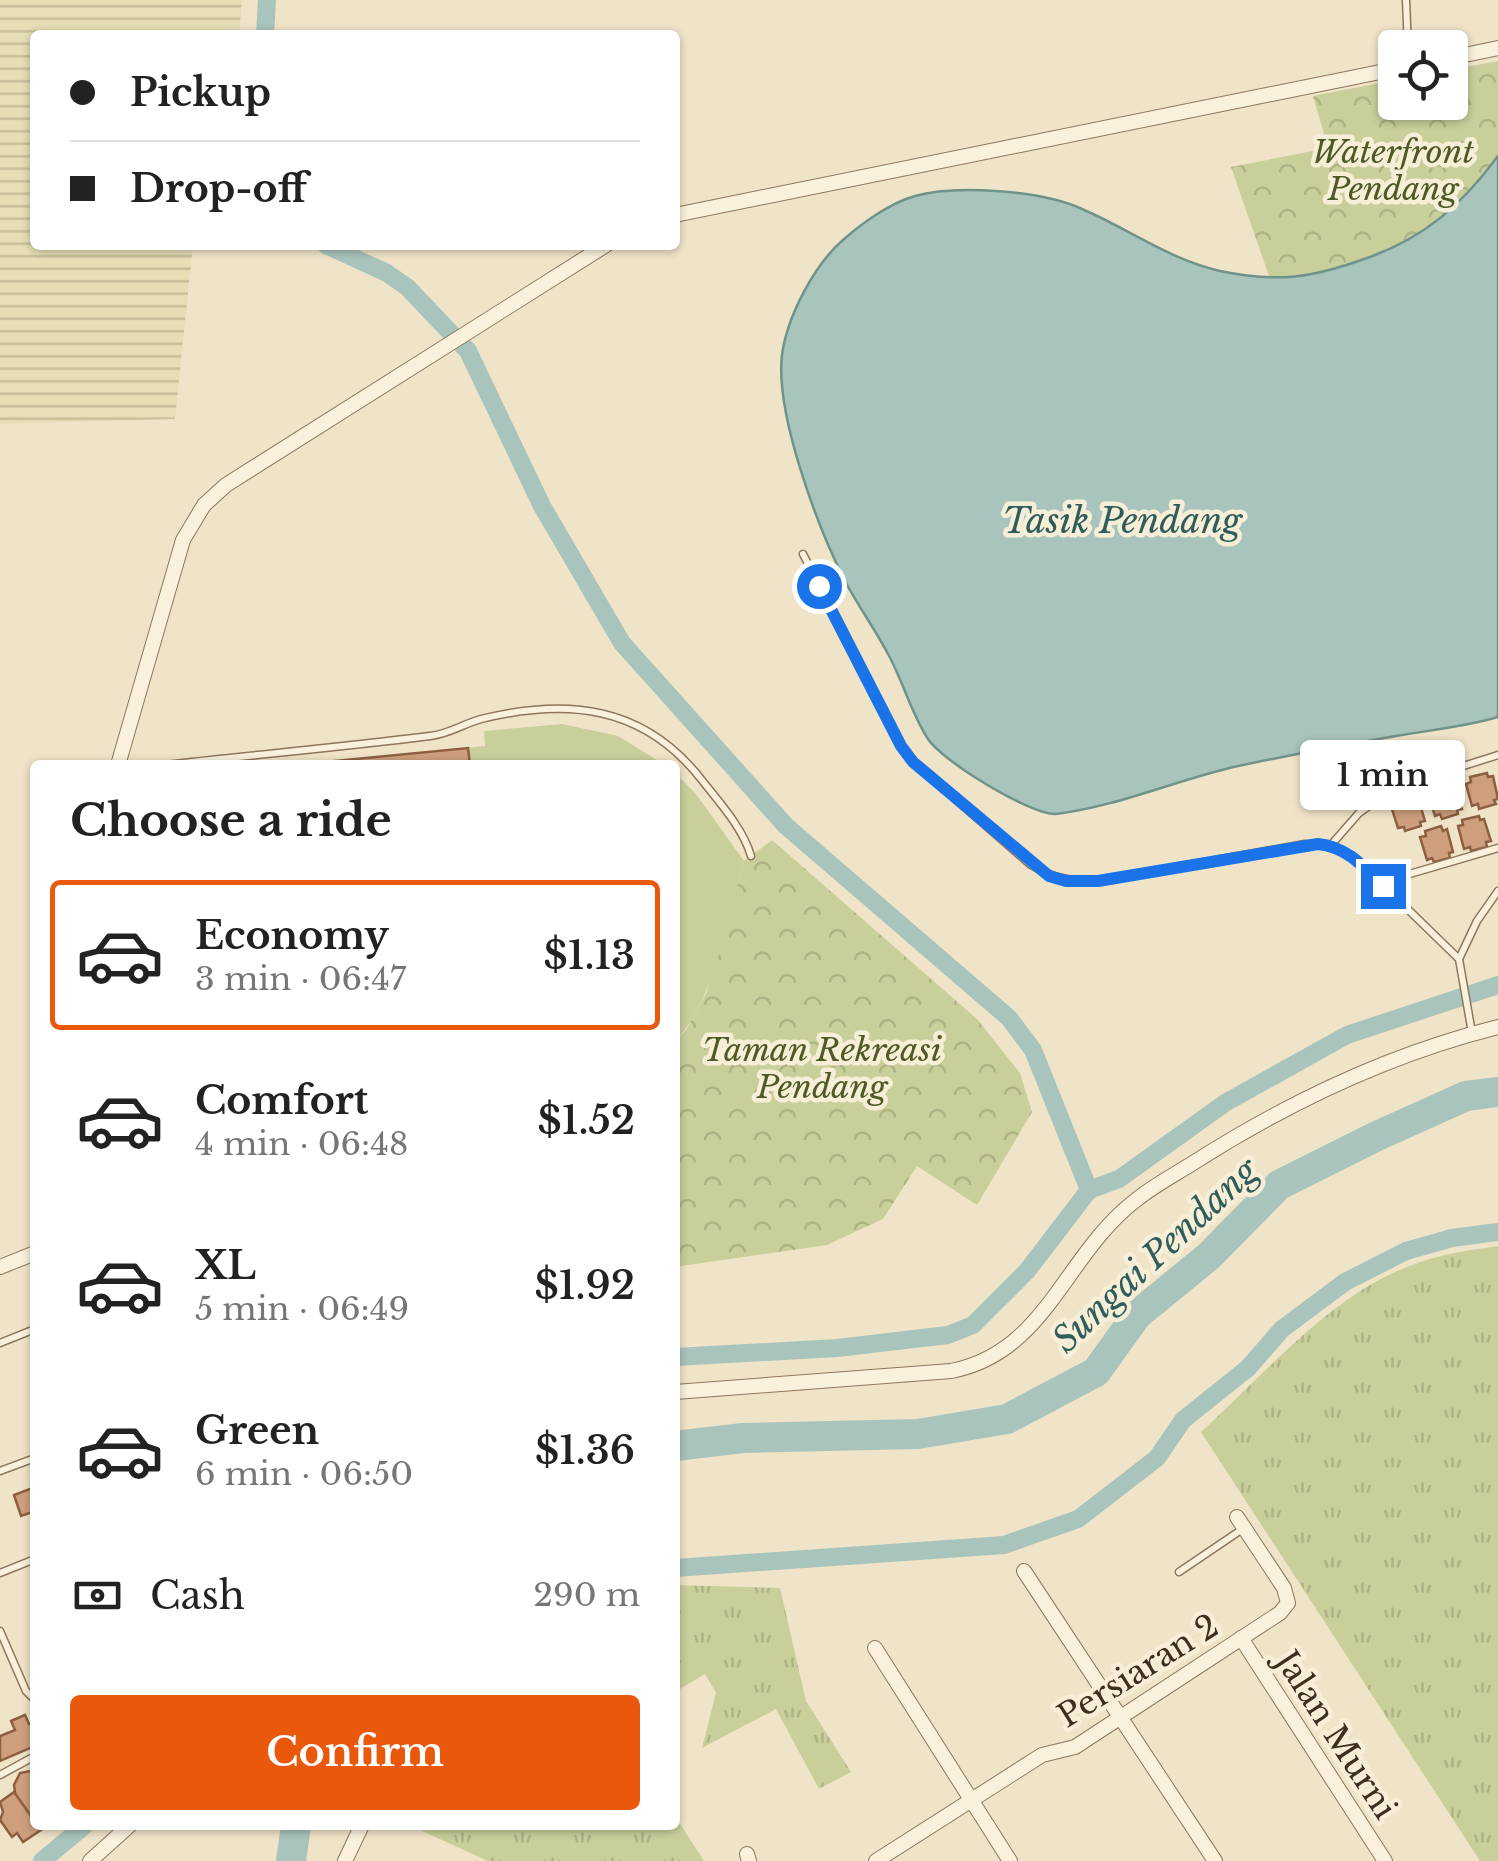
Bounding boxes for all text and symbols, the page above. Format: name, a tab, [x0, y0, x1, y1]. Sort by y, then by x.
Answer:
map controls	[1378, 30, 1468, 120]
button: locate	[1378, 30, 1468, 120]
text: Pickup	[130, 69, 271, 116]
park label: Waterfront Pendang	[1312, 132, 1475, 209]
text: Drop-off	[130, 165, 307, 212]
water label: Tasik Pendang	[1002, 499, 1243, 542]
route start	[797, 564, 842, 609]
callout: 1 min	[1300, 741, 1466, 811]
text: 1 min	[1336, 755, 1429, 795]
text: Choose a ride	[70, 792, 392, 848]
route end	[1361, 864, 1406, 909]
icon: car	[75, 910, 165, 1000]
text: Economy	[195, 912, 389, 959]
text: $1.13	[544, 932, 635, 979]
text: 3 min · 06:47	[195, 959, 406, 999]
park label: Taman Rekreasi Pendang	[702, 1030, 942, 1107]
icon: car	[75, 1075, 165, 1165]
text: Comfort	[195, 1077, 368, 1124]
text: $1.52	[538, 1097, 635, 1144]
text: 4 min · 06:48	[195, 1124, 408, 1164]
water label: Sungai Pendang	[1043, 1148, 1268, 1361]
icon: car	[75, 1240, 165, 1330]
text: XL	[195, 1242, 256, 1289]
text: $1.92	[535, 1262, 635, 1309]
text: 5 min · 06:49	[195, 1289, 409, 1329]
icon: car	[75, 1405, 165, 1495]
text: Green	[195, 1407, 319, 1454]
text: $1.36	[535, 1427, 635, 1474]
text: 6 min · 06:50	[195, 1454, 413, 1494]
icon: cash	[70, 1568, 125, 1623]
text: Cash	[150, 1572, 245, 1619]
text: 290 m	[533, 1575, 640, 1615]
street label: Persiaran 2	[1050, 1606, 1226, 1736]
street label: Jalan Murni	[1265, 1640, 1405, 1827]
button: Confirm	[70, 1695, 640, 1810]

